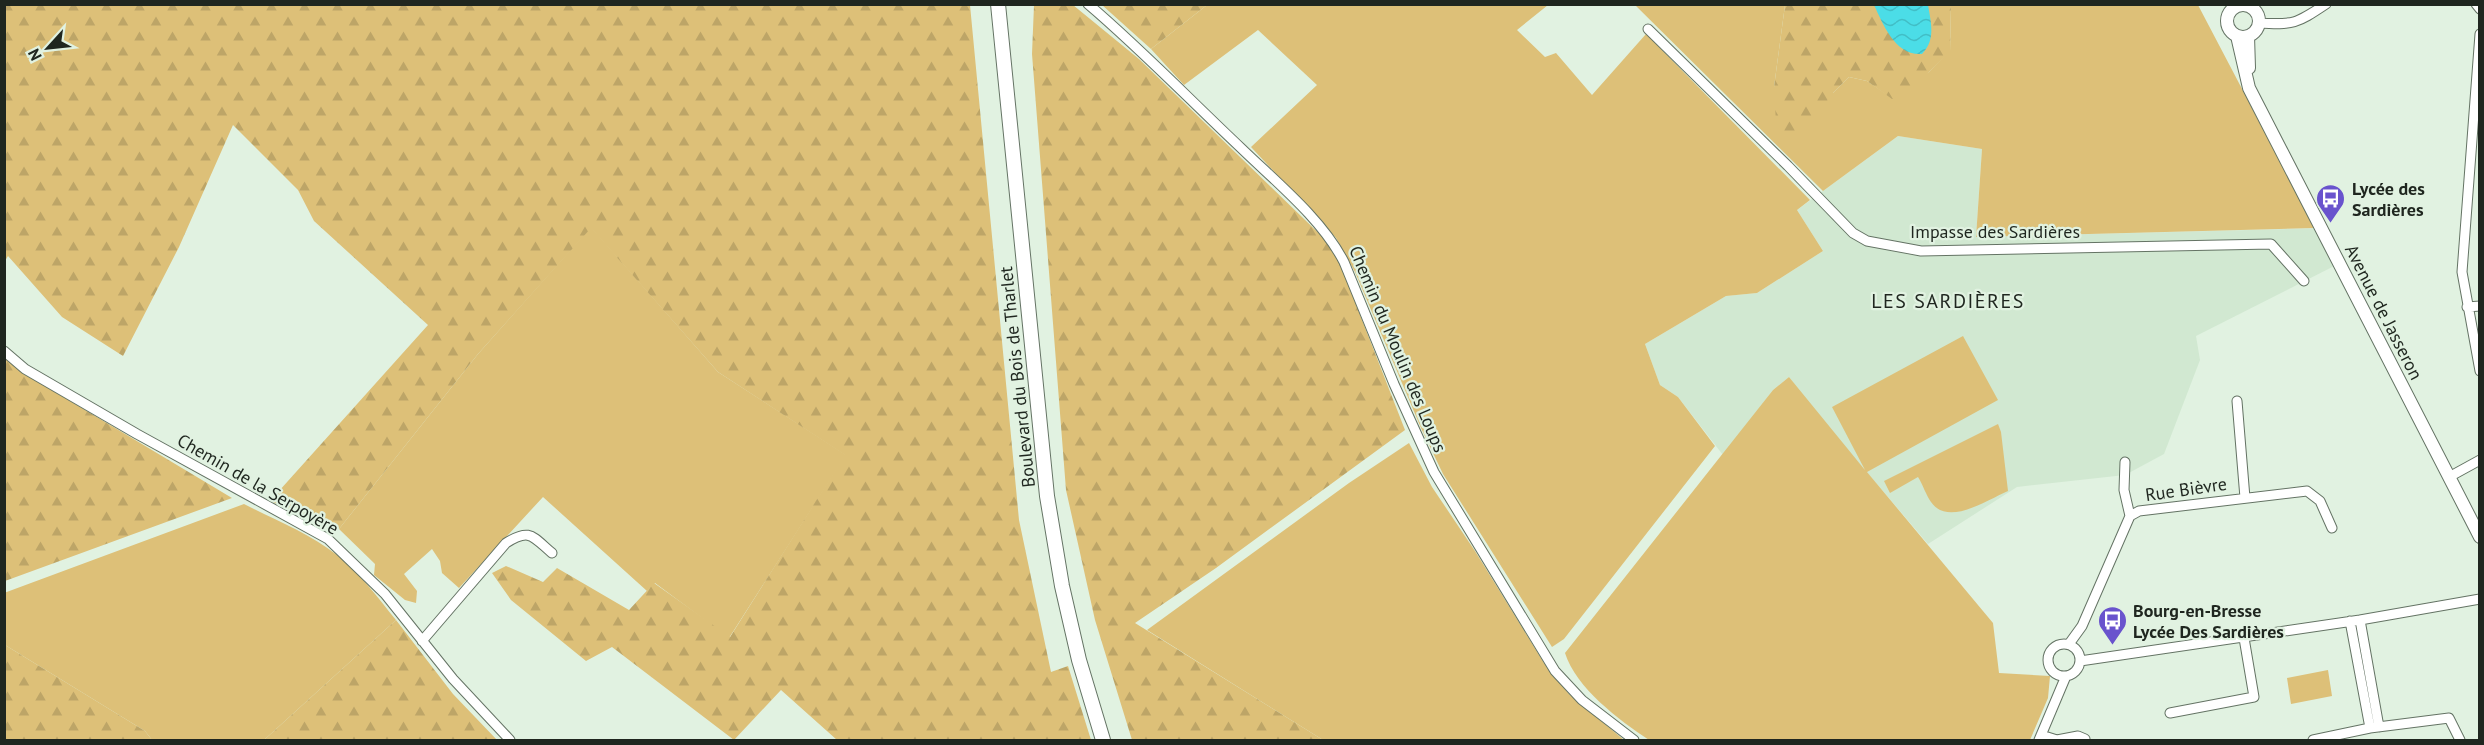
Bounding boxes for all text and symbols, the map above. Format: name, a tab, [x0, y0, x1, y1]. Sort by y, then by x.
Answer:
north arrow	[18, 18, 78, 78]
text: N	[23, 46, 46, 64]
place label: Lycée des Sardières	[2352, 177, 2425, 221]
bus stop icon: Lycée des Sardières	[2315, 182, 2347, 224]
street label: Impasse des Sardières	[1910, 220, 2080, 243]
street label: Avenue de Jasseron	[2340, 241, 2428, 383]
street label: Chemin du Moulin des Loups	[1344, 242, 1452, 456]
street label: Boulevard du Bois de Tharlet	[994, 265, 1040, 489]
district label: LES SARDIÈRES	[1871, 288, 2025, 314]
street label: Chemin de la Serpoyère	[173, 428, 343, 540]
street label: Rue Bièvre	[2144, 472, 2228, 506]
place label: Bourg-en-Bresse Lycée Des Sardières	[2133, 599, 2284, 643]
bus stop icon: Bourg-en-Bresse Lycée Des Sardières	[2096, 604, 2128, 646]

